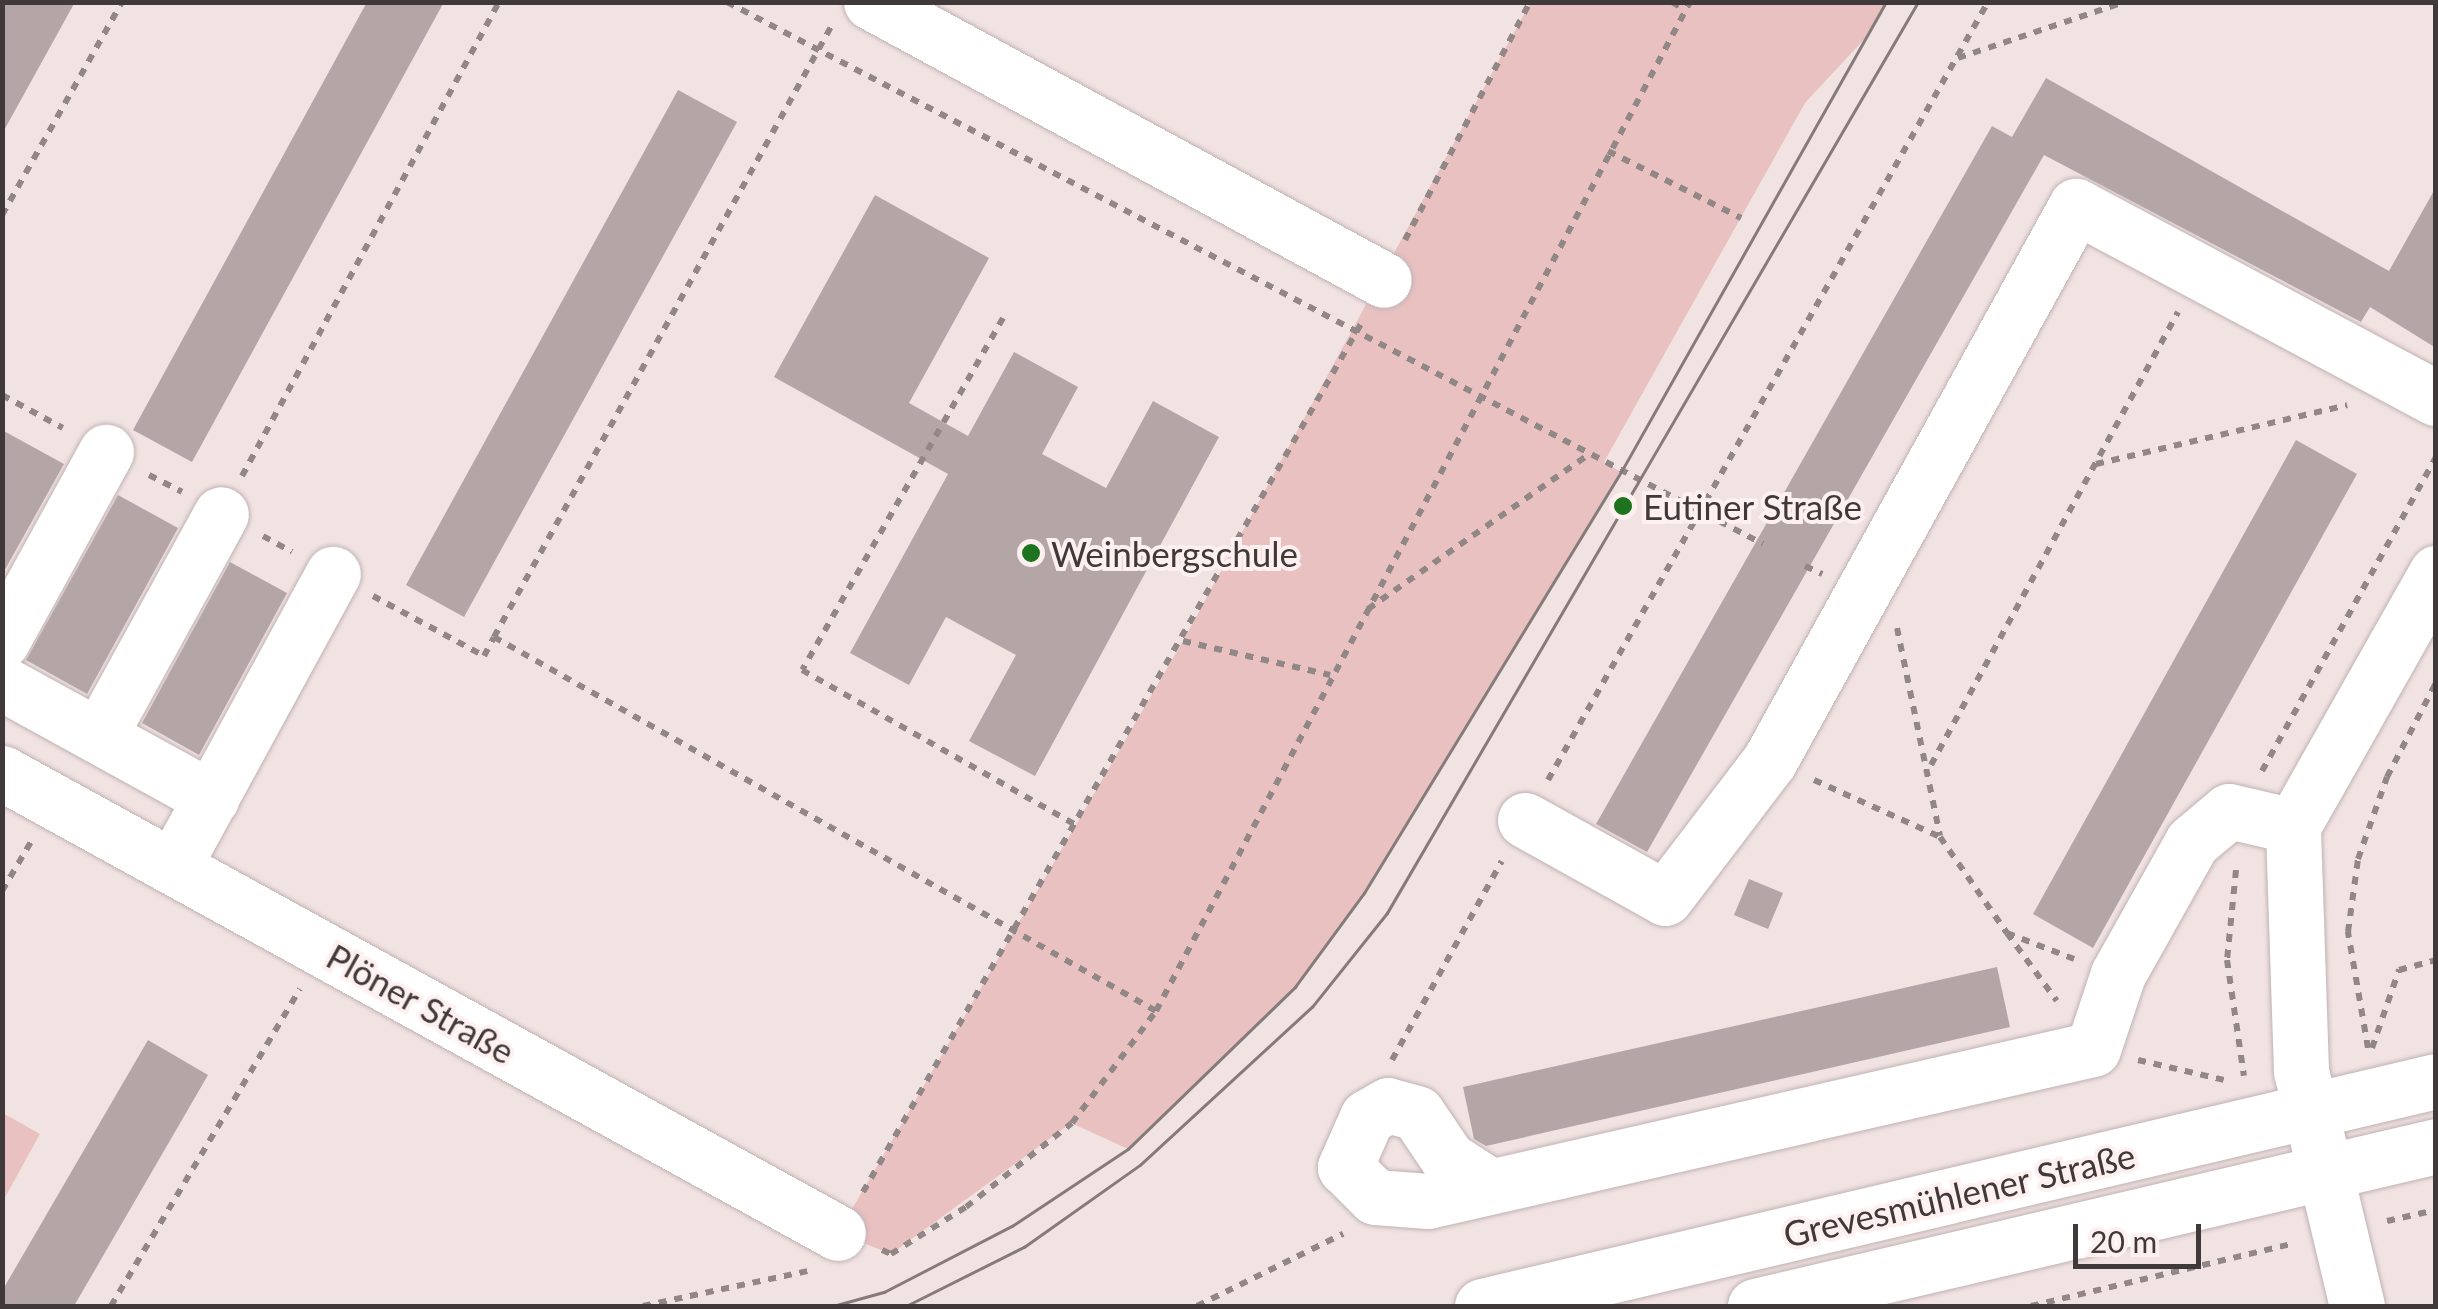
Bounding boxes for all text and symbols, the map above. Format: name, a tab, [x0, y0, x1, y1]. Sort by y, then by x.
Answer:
place label: Eutiner Straße	[1643, 485, 1863, 527]
marker: Eutiner Straße	[1612, 495, 1634, 517]
place label: Weinbergschule	[1051, 532, 1298, 574]
marker: Weinbergschule	[1020, 542, 1042, 564]
street label: Plöner Straße	[320, 934, 522, 1072]
street label: Grevesmühlener Straße	[1779, 1133, 2139, 1255]
scale bar	[2078, 1204, 2206, 1266]
text: 20 m	[2090, 1223, 2157, 1259]

